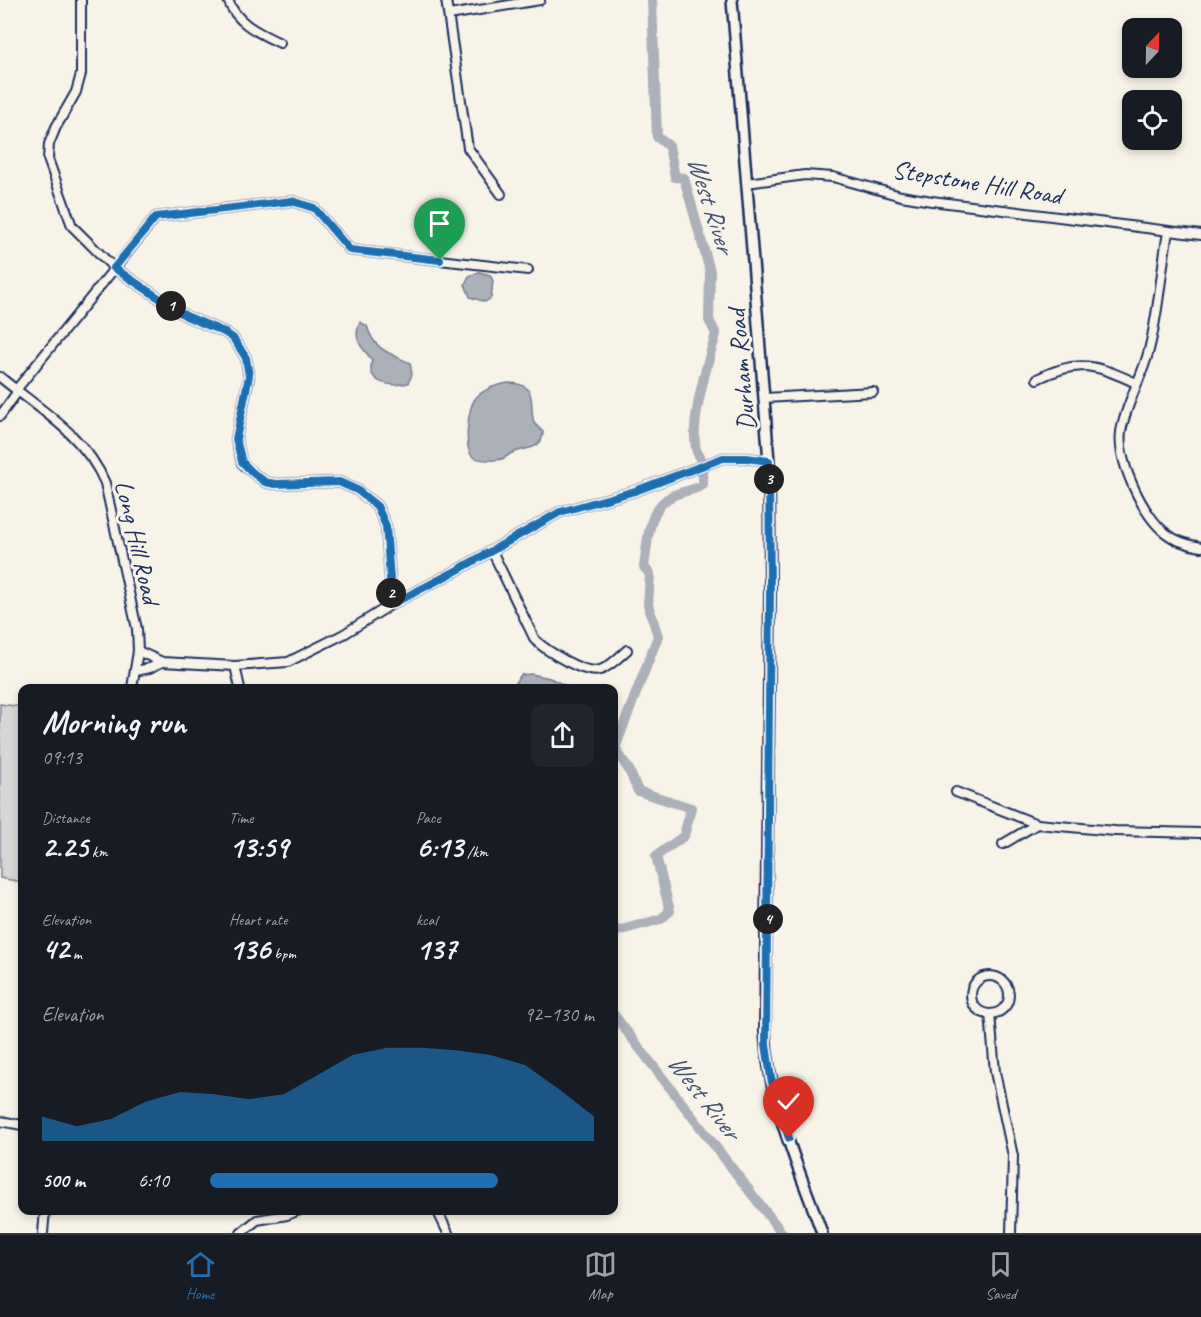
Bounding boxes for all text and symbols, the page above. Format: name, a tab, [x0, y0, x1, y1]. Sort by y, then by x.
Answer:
north arrow	[1122, 18, 1182, 78]
map controls	[1122, 18, 1182, 150]
button: locate	[1122, 90, 1182, 150]
water label: West River	[680, 152, 744, 261]
street label: Stepstone Hill Road	[890, 153, 1068, 213]
pin	[414, 198, 465, 260]
icon: arrive	[423, 207, 456, 240]
pin: 1	[156, 291, 186, 321]
text: 1	[167, 296, 175, 316]
street label: Durham Road	[719, 304, 763, 432]
pin: 3	[754, 464, 784, 494]
text: 3	[765, 469, 773, 489]
street label: Long Hill Road	[107, 477, 169, 611]
pin: 2	[376, 578, 406, 608]
text: 2	[387, 583, 395, 603]
text: Morning run	[42, 701, 186, 743]
button: share	[531, 704, 594, 767]
text: 09:13	[42, 745, 82, 770]
text: Distance	[42, 808, 90, 828]
text: Time	[229, 808, 253, 828]
text: Pace	[416, 808, 441, 828]
text: 2.25	[42, 828, 88, 866]
text: 13:59	[229, 828, 288, 866]
text: 6:13	[416, 828, 463, 866]
text: km	[88, 842, 107, 862]
text: /km	[463, 842, 488, 862]
pin: 4	[753, 904, 783, 934]
text: 4	[764, 909, 772, 929]
text: Elevation	[42, 910, 91, 930]
text: Heart rate	[229, 910, 287, 930]
text: kcal	[416, 910, 437, 930]
text: 42	[42, 930, 69, 968]
text: 136	[229, 930, 270, 968]
text: 137	[416, 930, 456, 968]
text: m	[69, 944, 82, 964]
text: bpm	[270, 944, 296, 964]
text: Elevation	[42, 1002, 104, 1027]
text: 92–130 m	[524, 1002, 594, 1027]
water label: West River	[660, 1046, 751, 1150]
pin	[763, 1076, 814, 1138]
icon: check	[772, 1085, 805, 1118]
text: 500 m	[42, 1168, 85, 1193]
text: 6:10	[138, 1168, 169, 1193]
tab: Home	[184, 1248, 217, 1304]
tab: Map	[584, 1248, 617, 1304]
tab: Saved	[984, 1248, 1017, 1304]

